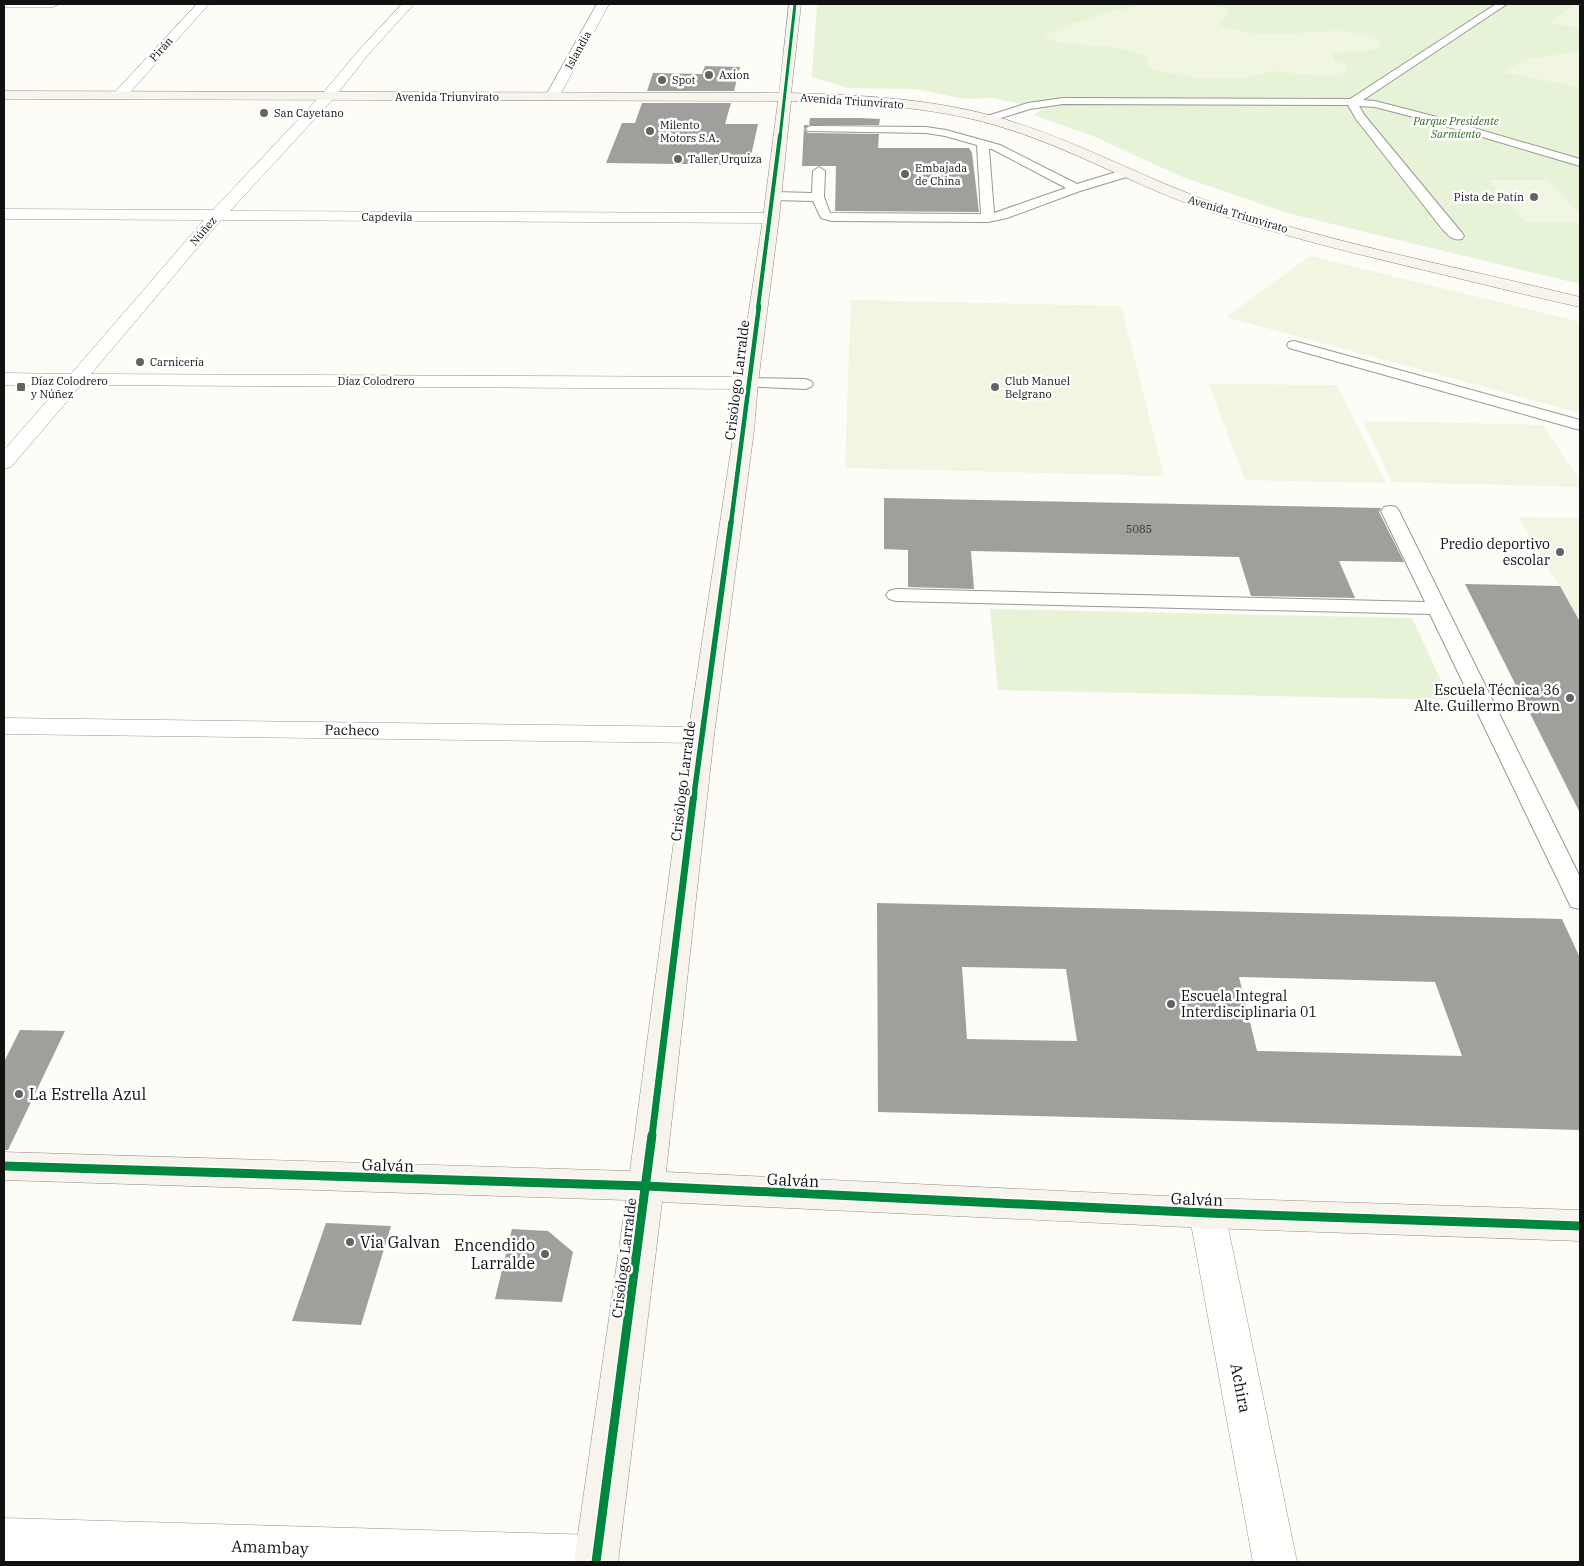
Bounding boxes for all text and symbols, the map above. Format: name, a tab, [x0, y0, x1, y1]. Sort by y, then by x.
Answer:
street label: Islandia	[562, 28, 594, 72]
street label: Pirán	[146, 34, 176, 64]
place label: Axion	[719, 68, 749, 82]
marker: Axion	[703, 69, 715, 81]
place label: Spot	[672, 73, 695, 87]
marker: Spot	[656, 74, 668, 86]
street label: Avenida Triunvirato	[395, 90, 499, 104]
street label: Avenida Triunvirato	[800, 90, 904, 112]
place label: San Cayetano	[274, 106, 344, 120]
marker: San Cayetano	[258, 107, 270, 119]
park label: Parque Presidente Sarmiento	[1412, 114, 1499, 141]
place label: Milento Motors S.A.	[660, 118, 719, 145]
marker: Milento Motors S.A.	[644, 125, 656, 137]
place label: Taller Urquiza	[688, 152, 762, 166]
marker: Taller Urquiza	[672, 153, 684, 165]
place label: Embajada de China	[915, 161, 967, 188]
marker: Embajada de China	[899, 168, 911, 180]
place label: Pista de Patín	[1454, 190, 1524, 204]
marker: Pista de Patín	[1528, 191, 1540, 203]
street label: Avenida Triunvirato	[1186, 192, 1290, 236]
street label: Capdevila	[361, 210, 413, 224]
street label: Núñez	[187, 213, 220, 248]
street label: Crisólogo Larralde	[721, 319, 753, 441]
place label: Carnicería	[150, 355, 204, 369]
marker: Carnicería	[134, 356, 146, 368]
place label: Díaz Colodrero y Núñez	[31, 374, 108, 401]
street label: Díaz Colodrero	[338, 374, 414, 388]
place label: Club Manuel Belgrano	[1005, 374, 1070, 401]
marker: Díaz Colodrero y Núñez	[15, 381, 27, 393]
marker: Club Manuel Belgrano	[989, 381, 1001, 393]
house number: 5085	[1126, 522, 1152, 536]
place label: Predio deportivo escolar	[1440, 535, 1551, 569]
marker: Predio deportivo escolar	[1554, 546, 1566, 558]
place label: Escuela Técnica 36 Alte. Guillermo Brown	[1414, 681, 1560, 715]
marker: Escuela Técnica 36 Alte. Guillermo Brown	[1564, 692, 1576, 704]
street label: Crisólogo Larralde	[667, 720, 699, 842]
street label: Pacheco	[325, 721, 380, 739]
place label: Escuela Integral Interdisciplinaria 01	[1181, 987, 1317, 1021]
marker: Escuela Integral Interdisciplinaria 01	[1165, 998, 1177, 1010]
place label: La Estrella Azul	[29, 1084, 147, 1104]
marker: La Estrella Azul	[13, 1088, 25, 1100]
street label: Galván	[361, 1154, 415, 1176]
street label: Galván	[766, 1169, 820, 1191]
street label: Galván	[1170, 1188, 1224, 1210]
street label: Crisólogo Larralde	[608, 1197, 640, 1319]
place label: Via Galvan	[360, 1232, 440, 1252]
place label: Encendido Larralde	[454, 1235, 535, 1273]
marker: Via Galvan	[344, 1236, 356, 1248]
marker: Encendido Larralde	[539, 1248, 551, 1260]
street label: Achira	[1226, 1362, 1256, 1415]
street label: Amambay	[231, 1536, 309, 1558]

